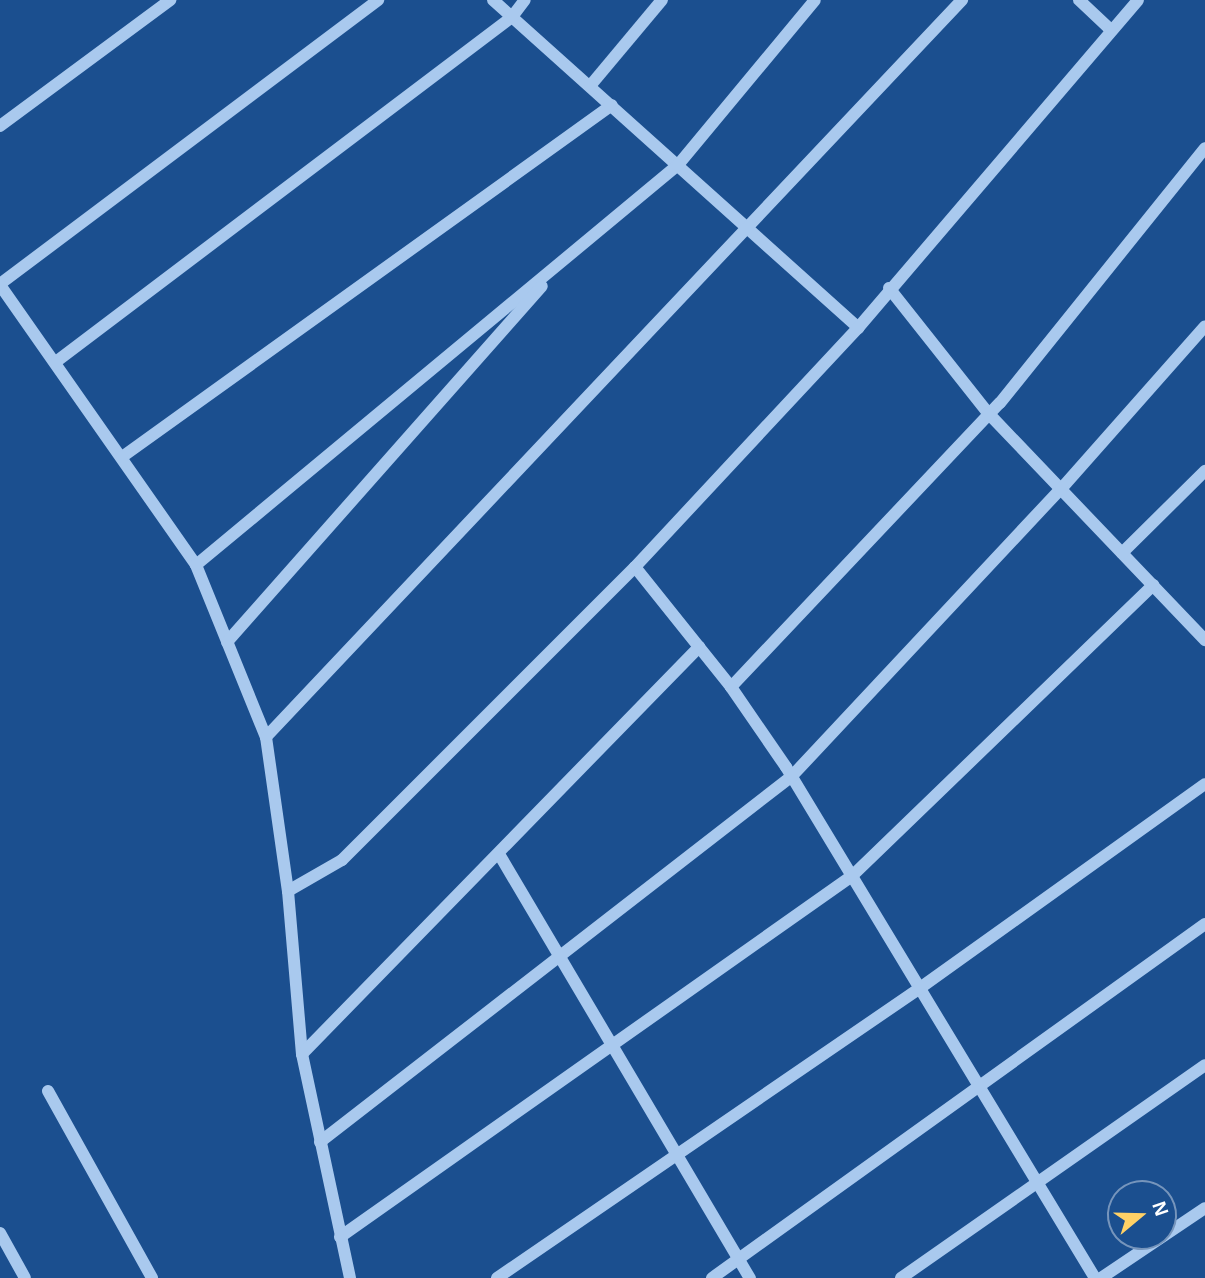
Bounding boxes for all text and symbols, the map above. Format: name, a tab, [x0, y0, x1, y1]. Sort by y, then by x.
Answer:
north arrow	[1107, 1180, 1177, 1250]
text: N	[1148, 1199, 1173, 1219]

